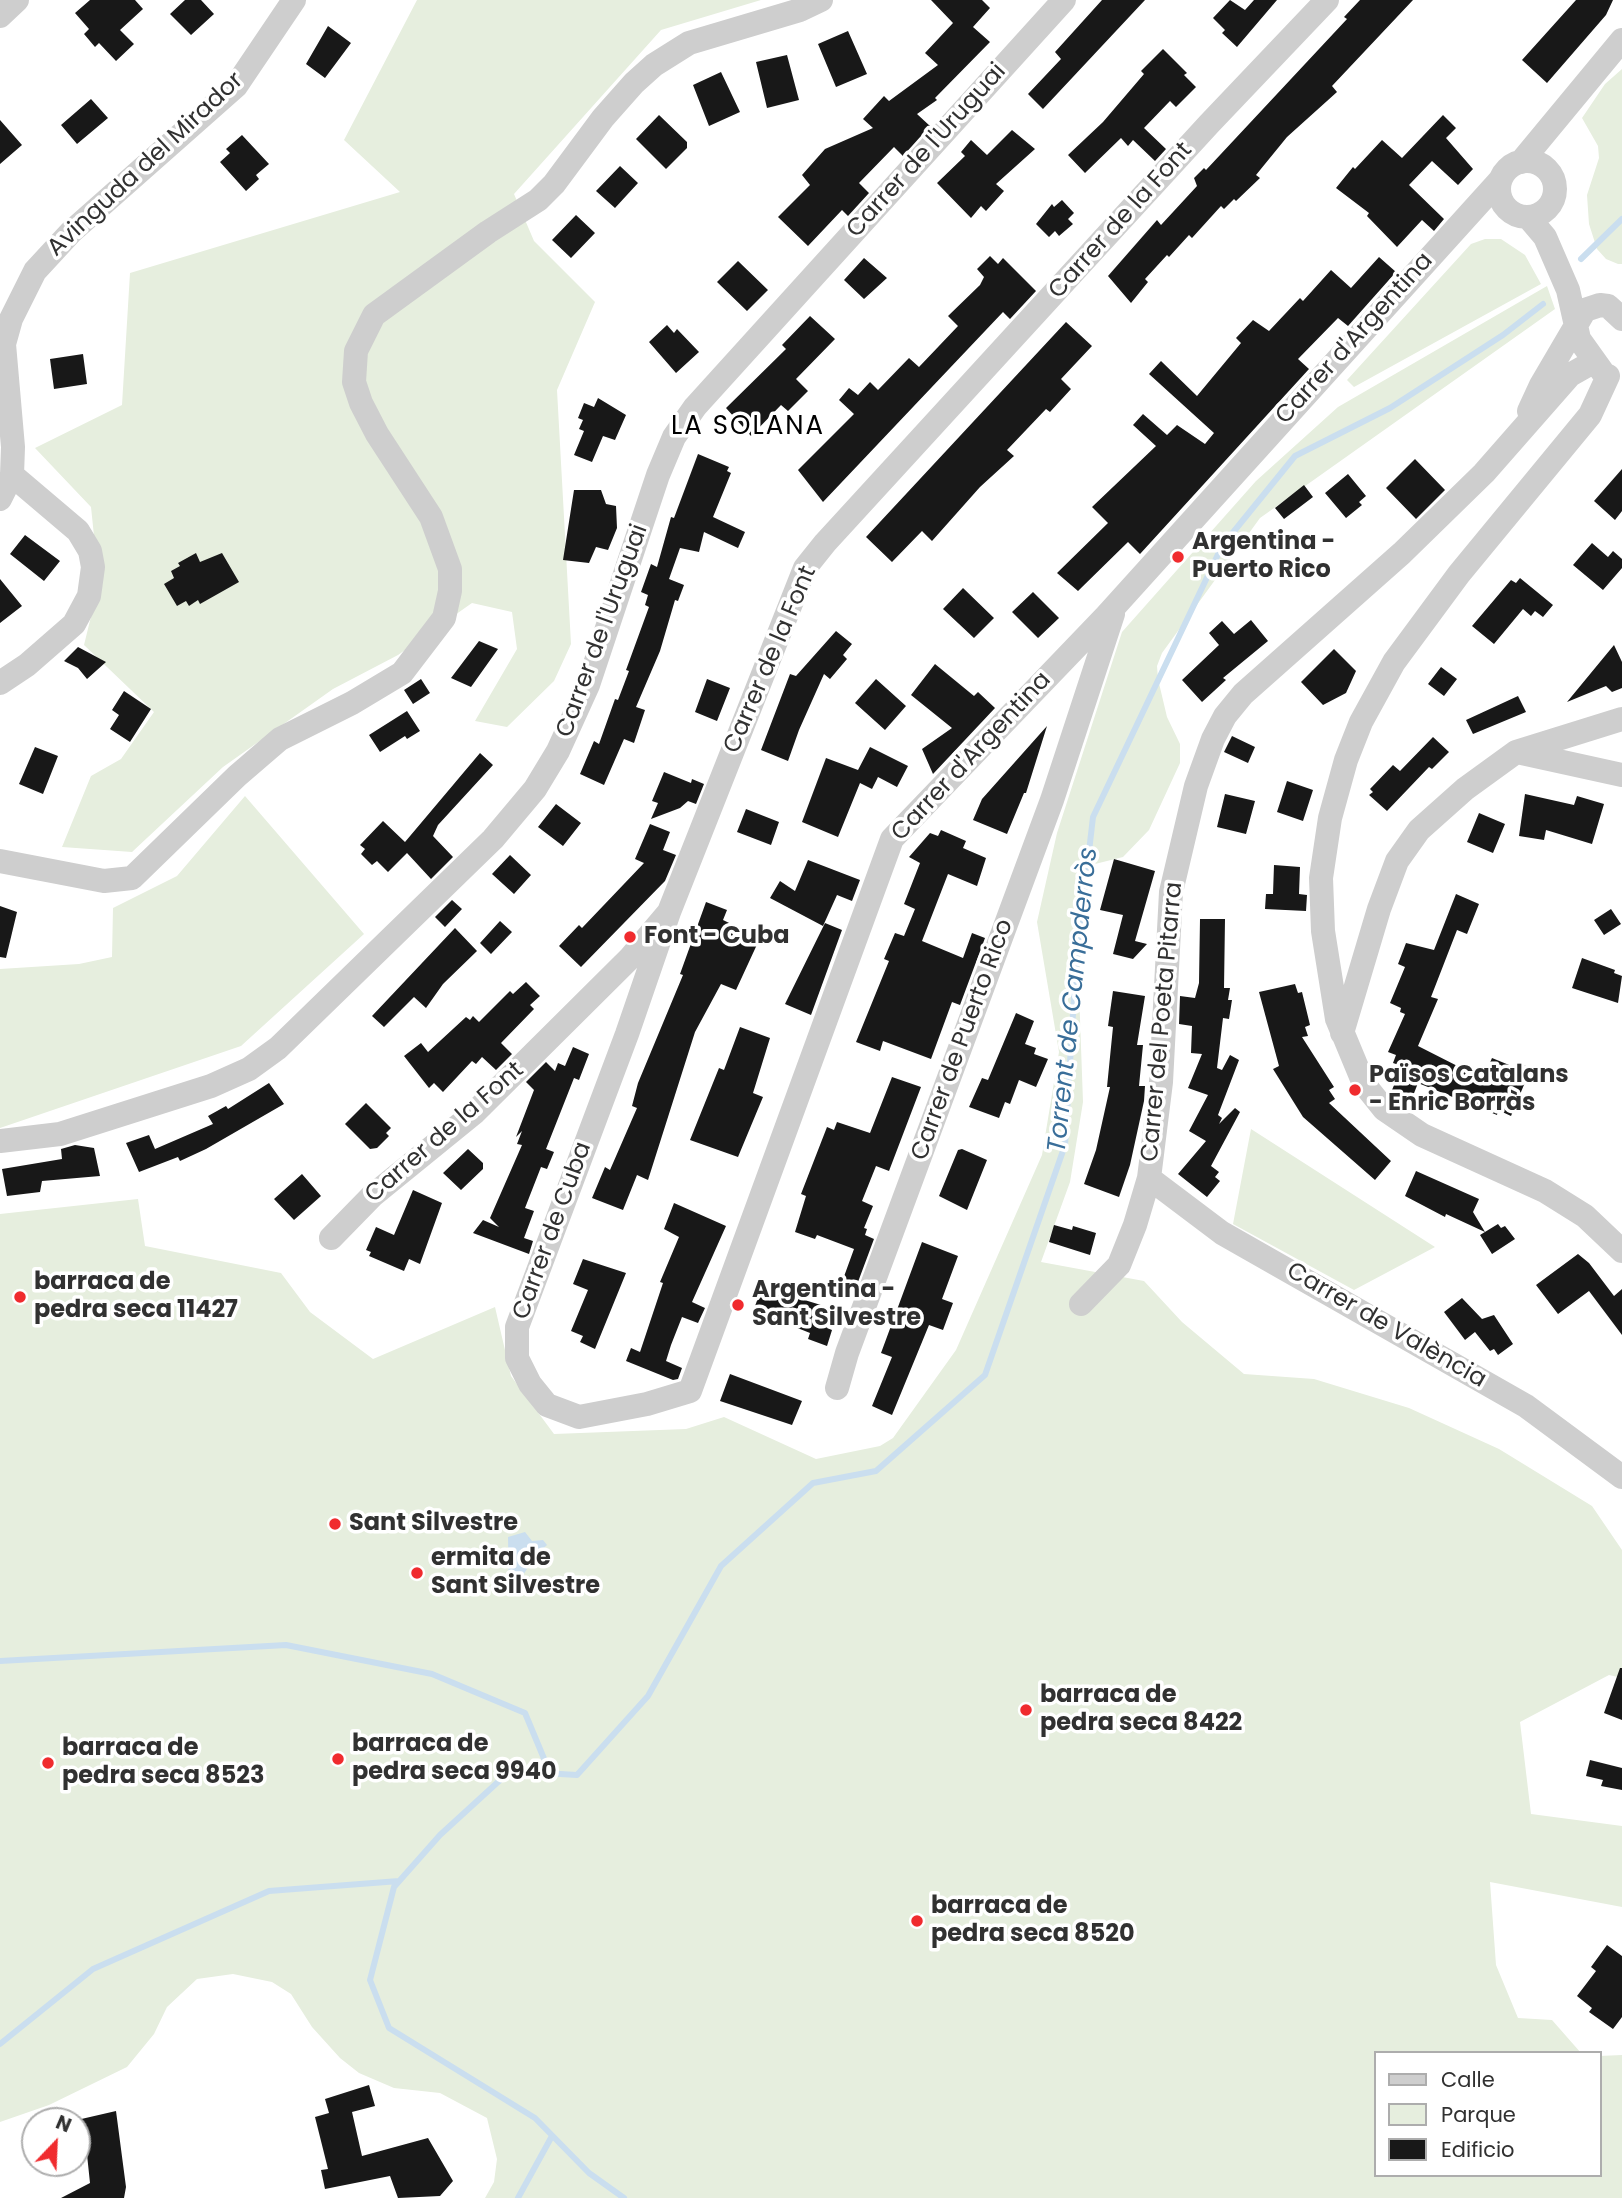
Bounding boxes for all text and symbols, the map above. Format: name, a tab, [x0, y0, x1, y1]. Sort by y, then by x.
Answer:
street label: Carrer de l'Uruguai	[841, 58, 1013, 244]
street label: Avinguda del Mirador	[42, 67, 250, 263]
street label: Carrer de la Font	[1043, 137, 1199, 305]
street label: Carrer d'Argentina	[1270, 247, 1440, 431]
district label: LA SOLANA	[672, 411, 824, 443]
street label: Carrer de l'Uruguai	[551, 521, 655, 741]
place label: Argentina - Puerto Rico	[1192, 529, 1336, 585]
marker: Argentina - Puerto Rico	[1170, 549, 1186, 565]
street label: Carrer de la Font	[719, 562, 823, 758]
street label: Carrer d'Argentina	[886, 666, 1058, 848]
water label: Torrent de Campderròs	[1042, 846, 1106, 1154]
street label: Carrer del Poeta Pitarra	[1136, 881, 1190, 1163]
street label: Carrer de Puerto Rico	[906, 916, 1020, 1164]
place label: Font - Cuba	[644, 923, 789, 951]
marker: Font - Cuba	[622, 929, 638, 945]
street label: Carrer de la Font	[360, 1056, 530, 1210]
place label: Països Catalans - Enric Borràs	[1369, 1062, 1569, 1118]
marker: Països Catalans - Enric Borràs	[1347, 1082, 1363, 1098]
street label: Carrer de Cuba	[508, 1138, 598, 1324]
street label: Carrer de València	[1281, 1257, 1491, 1395]
place label: barraca de pedra seca 11427	[34, 1269, 238, 1325]
place label: Argentina - Sant Silvestre	[752, 1277, 921, 1333]
marker: barraca de pedra seca 11427	[12, 1289, 28, 1305]
marker: Argentina - Sant Silvestre	[730, 1297, 746, 1313]
place label: Sant Silvestre	[349, 1510, 518, 1538]
marker: Sant Silvestre	[327, 1516, 343, 1532]
place label: ermita de Sant Silvestre	[431, 1545, 600, 1601]
marker: ermita de Sant Silvestre	[409, 1565, 425, 1581]
place label: barraca de pedra seca 8422	[1040, 1682, 1242, 1738]
marker: barraca de pedra seca 8422	[1018, 1702, 1034, 1718]
place label: barraca de pedra seca 9940	[352, 1731, 557, 1787]
place label: barraca de pedra seca 8523	[62, 1735, 264, 1791]
marker: barraca de pedra seca 9940	[330, 1751, 346, 1767]
marker: barraca de pedra seca 8523	[40, 1755, 56, 1771]
place label: barraca de pedra seca 8520	[931, 1893, 1135, 1949]
marker: barraca de pedra seca 8520	[909, 1913, 925, 1929]
legend	[1374, 2051, 1601, 2177]
text: Calle	[1441, 2065, 1495, 2094]
text: Parque	[1441, 2100, 1516, 2129]
north arrow	[21, 2107, 91, 2177]
text: N	[52, 2109, 75, 2139]
text: Edificio	[1441, 2135, 1515, 2164]

